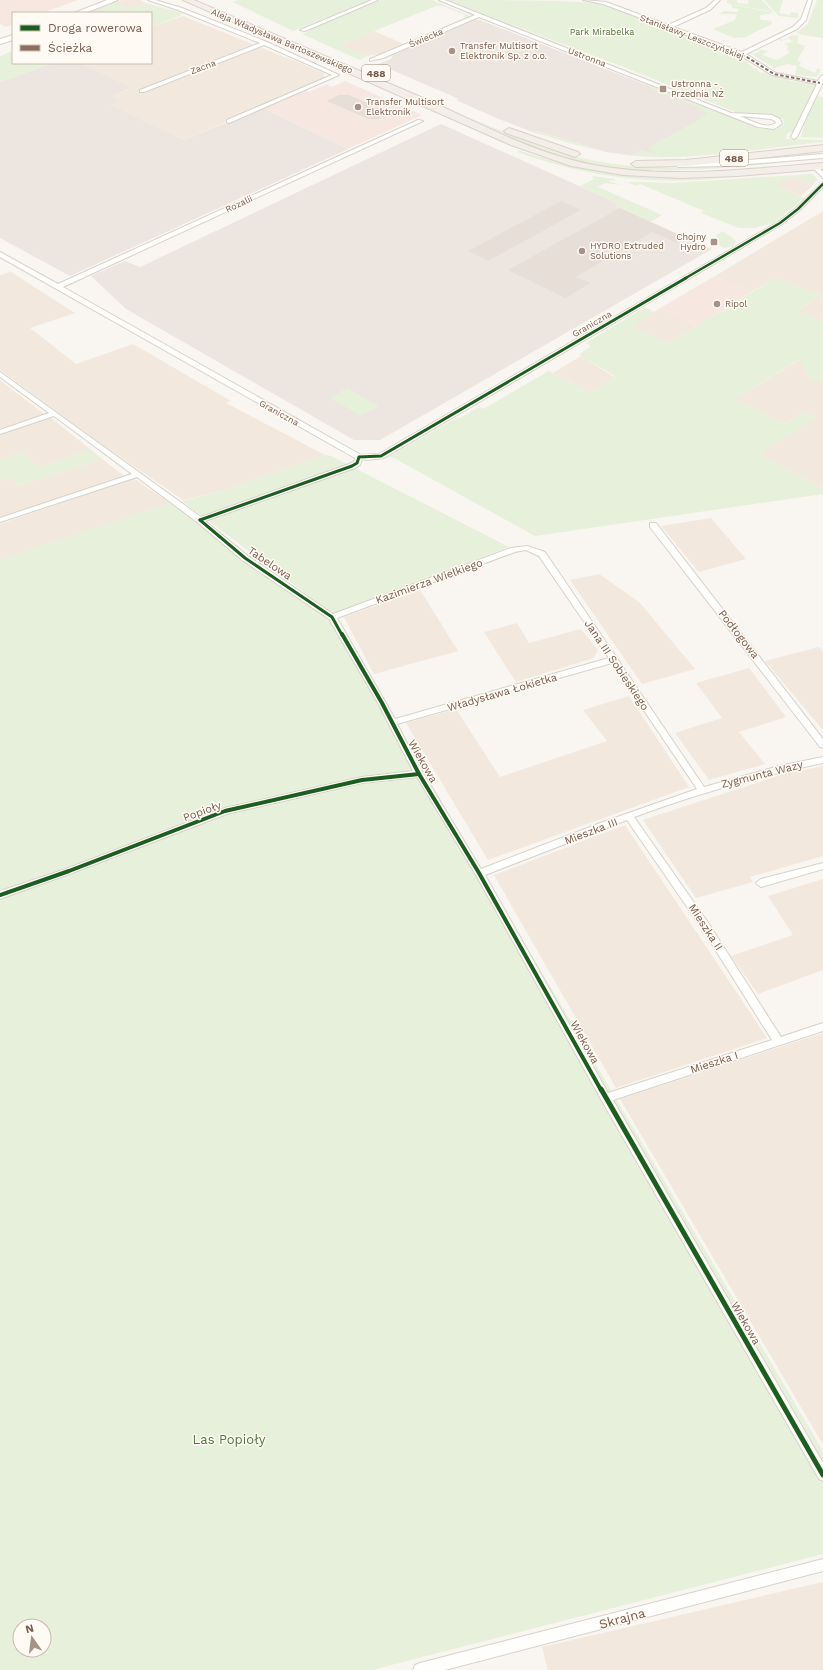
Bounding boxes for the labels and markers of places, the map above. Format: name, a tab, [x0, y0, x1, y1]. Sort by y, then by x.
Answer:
place label: Transfer Multisort Elektronik Sp. z o.o.	[460, 41, 547, 61]
marker: Transfer Multisort Elektronik Sp. z o.o.	[447, 46, 457, 56]
place label: Ustronna - Przednia NŻ	[671, 79, 724, 99]
marker: Ustronna - Przednia NŻ	[658, 84, 668, 94]
place label: Transfer Multisort Elektronik	[366, 97, 444, 117]
marker: Transfer Multisort Elektronik	[353, 102, 363, 112]
place label: Chojny Hydro	[676, 232, 706, 252]
marker: Chojny Hydro	[709, 237, 719, 247]
place label: HYDRO Extruded Solutions	[590, 241, 664, 261]
marker: HYDRO Extruded Solutions	[577, 246, 587, 256]
marker: Ripol	[712, 299, 722, 309]
place label: Ripol	[725, 299, 747, 309]

